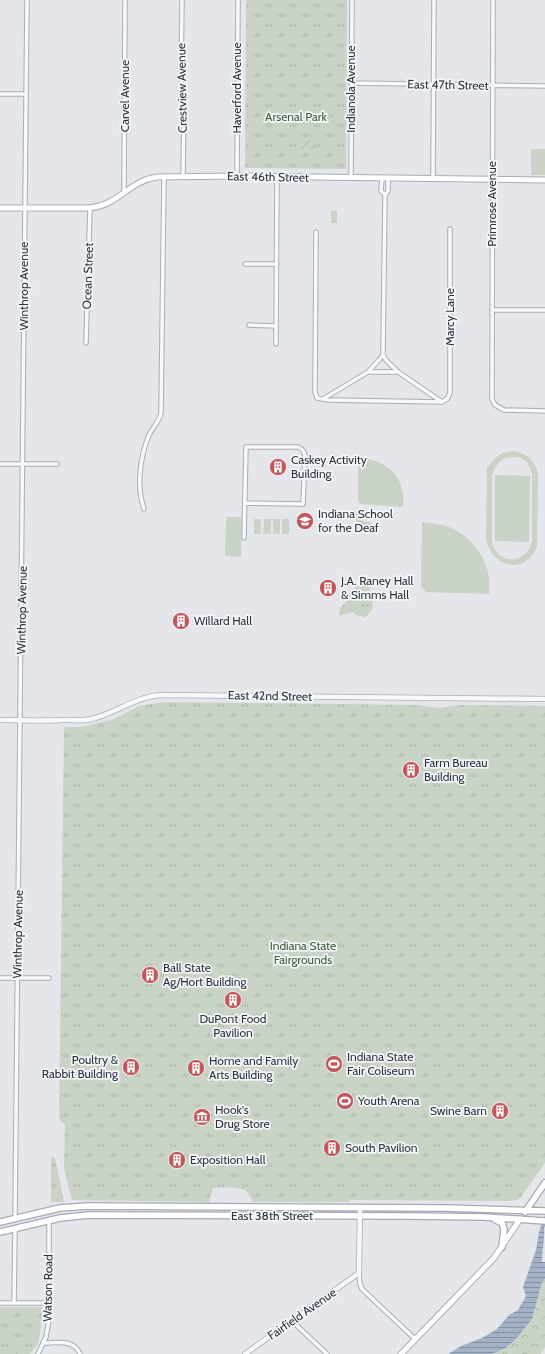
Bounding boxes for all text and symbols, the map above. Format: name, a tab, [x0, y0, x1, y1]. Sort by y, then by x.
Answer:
street label: Haverford Avenue	[229, 42, 244, 134]
street label: Crestview Avenue	[173, 43, 190, 133]
street label: Indianola Avenue	[343, 45, 358, 133]
street label: Carvel Avenue	[117, 60, 132, 132]
street label: East 47th Street	[407, 76, 489, 93]
park label: Arsenal Park	[265, 109, 328, 124]
street label: Primrose Avenue	[484, 161, 499, 247]
street label: East 46th Street	[227, 168, 309, 185]
street label: Winthrop Avenue	[16, 242, 31, 330]
street label: Ocean Street	[79, 242, 96, 310]
street label: Marcy Lane	[442, 288, 457, 346]
place label: Caskey Activity Building	[291, 452, 367, 481]
building icon: Caskey Activity Building	[268, 457, 288, 477]
place label: Indiana School for the Deaf	[318, 506, 393, 535]
school or university icon: Indiana School for the Deaf	[295, 511, 315, 531]
street label: Winthrop Avenue	[13, 566, 30, 654]
place label: J.A. Raney Hall & Simms Hall	[340, 573, 414, 602]
building icon: J.A. Raney Hall & Simms Hall	[318, 578, 338, 598]
building icon: Willard Hall	[171, 611, 191, 631]
place label: Willard Hall	[194, 613, 252, 628]
street label: East 42nd Street	[228, 687, 312, 704]
place label: Farm Bureau Building	[424, 755, 488, 784]
building icon: Farm Bureau Building	[401, 760, 421, 780]
street label: Winthrop Avenue	[9, 890, 26, 978]
park label: Indiana State Fairgrounds	[270, 938, 336, 967]
place label: Ball State Ag/Hort Building	[163, 960, 247, 989]
building icon: Ball State Ag/Hort Building	[140, 965, 160, 985]
building icon: DuPont Food Pavilion	[223, 990, 243, 1010]
place label: DuPont Food Pavilion	[199, 1011, 267, 1040]
place label: Indiana State Fair Coliseum	[347, 1049, 415, 1078]
place label: Poultry & Rabbit Building	[42, 1052, 119, 1081]
place label: Home and Family Arts Building	[209, 1053, 298, 1082]
sports icon: Indiana State Fair Coliseum	[324, 1054, 344, 1074]
building icon: Poultry & Rabbit Building	[121, 1057, 141, 1077]
building icon: Home and Family Arts Building	[186, 1058, 206, 1078]
sports icon: Youth Arena	[335, 1091, 355, 1111]
place label: Youth Arena	[357, 1093, 420, 1108]
building icon: Swine Barn	[490, 1101, 510, 1121]
place label: Hook's Drug Store	[215, 1102, 270, 1131]
place label: Swine Barn	[430, 1103, 487, 1118]
museum icon: Hook's Drug Store	[192, 1107, 212, 1127]
building icon: South Pavilion	[322, 1138, 342, 1158]
place label: South Pavilion	[345, 1140, 418, 1155]
building icon: Exposition Hall	[167, 1150, 187, 1170]
place label: Exposition Hall	[190, 1152, 266, 1167]
street label: East 38th Street	[231, 1208, 313, 1223]
street label: Watson Road	[39, 1254, 56, 1322]
street label: Fairfield Avenue	[264, 1284, 339, 1343]

